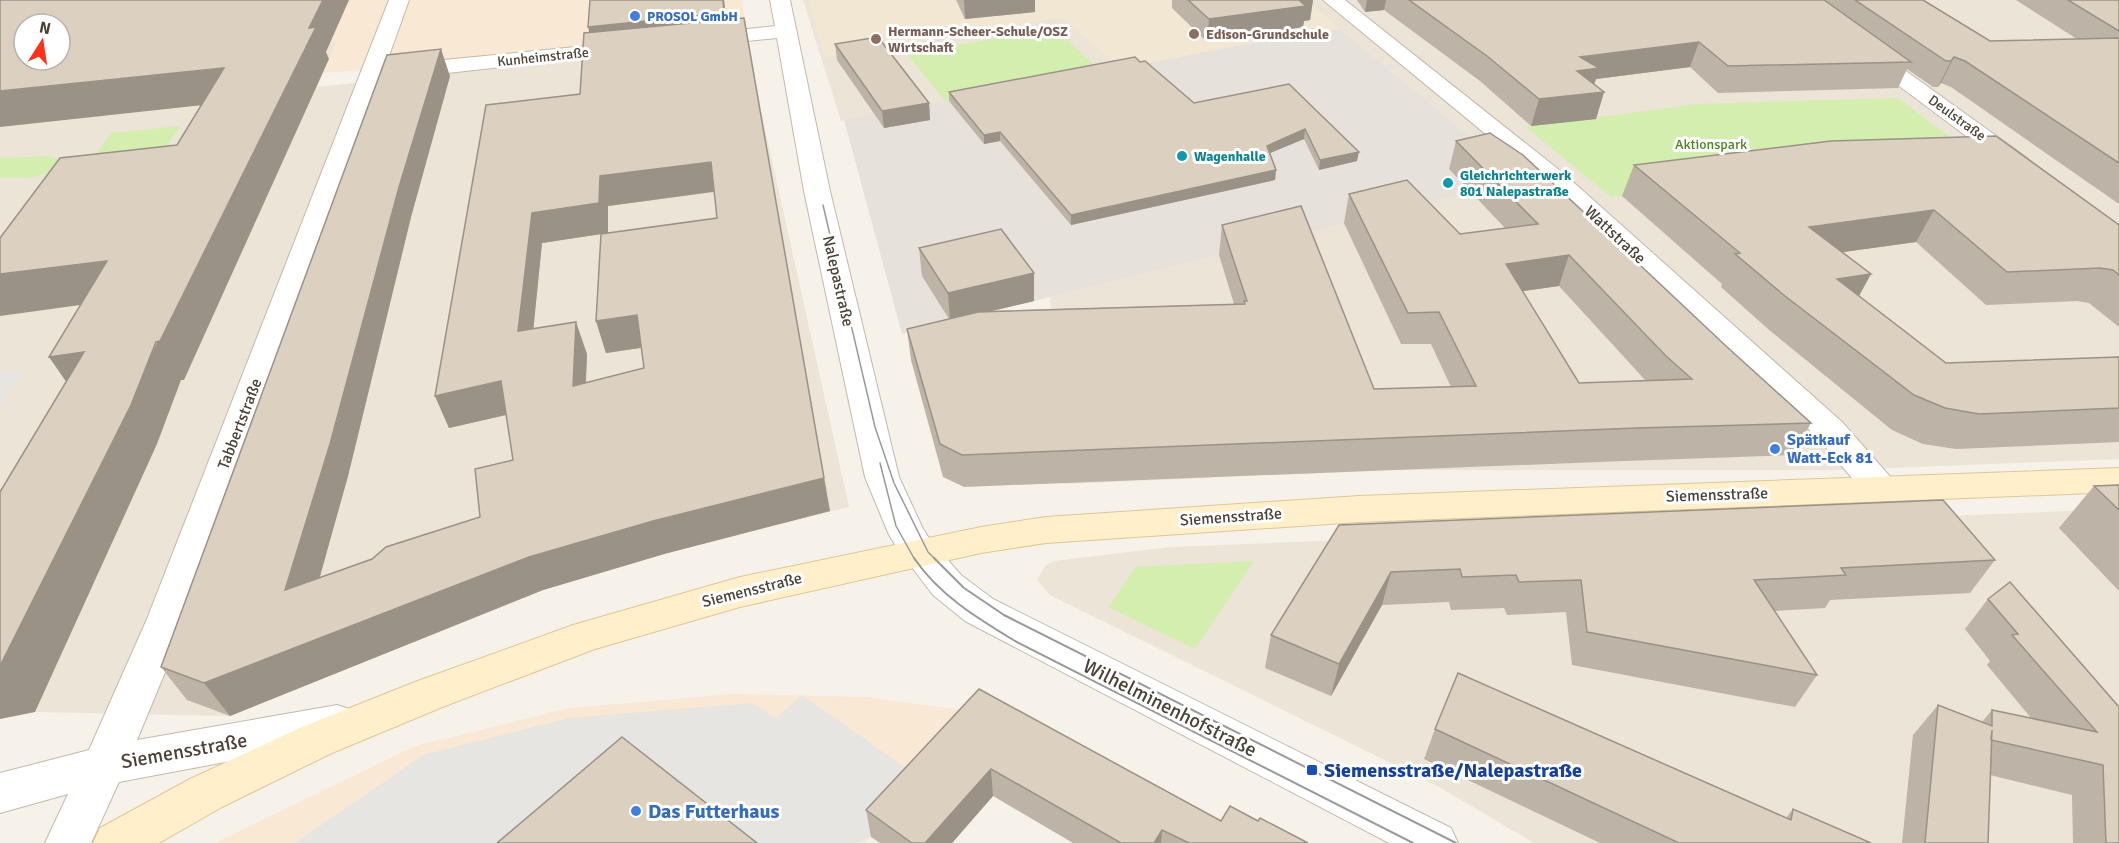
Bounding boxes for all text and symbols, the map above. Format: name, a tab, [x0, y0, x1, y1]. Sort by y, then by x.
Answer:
place label: PROSOL GmbH	[647, 8, 738, 25]
marker: PROSOL GmbH	[628, 9, 642, 23]
north arrow	[12, 12, 72, 72]
text: N	[37, 17, 52, 39]
place label: Hermann-Scheer-Schule/OSZ Wirtschaft	[888, 23, 1068, 56]
place label: Edison-Grundschule	[1206, 26, 1329, 43]
marker: Edison-Grundschule	[1187, 27, 1201, 41]
marker: Hermann-Scheer-Schule/OSZ Wirtschaft	[869, 32, 883, 46]
street label: Kunheimstraße	[496, 44, 590, 70]
street label: Deulstraße	[1925, 91, 1989, 145]
park label: Aktionspark	[1675, 136, 1747, 153]
place label: Wagenhalle	[1194, 148, 1266, 165]
marker: Wagenhalle	[1175, 149, 1189, 163]
place label: Gleichrichterwerk 801 Nalepastraße	[1460, 167, 1572, 200]
marker: Gleichrichterwerk 801 Nalepastraße	[1441, 176, 1455, 190]
street label: Wattstraße	[1580, 202, 1650, 268]
street label: Nalepastraße	[818, 234, 858, 328]
street label: Tabbertstraße	[213, 376, 267, 472]
place label: Spätkauf Watt-Eck 81	[1787, 430, 1873, 468]
marker: Spätkauf Watt-Eck 81	[1768, 442, 1782, 456]
street label: Siemensstraße	[1666, 483, 1768, 507]
street label: Siemensstraße	[1179, 503, 1283, 531]
street label: Siemensstraße	[700, 568, 804, 612]
street label: Wilhelminenhofstraße	[1079, 653, 1261, 763]
street label: Siemensstraße	[119, 728, 249, 774]
place label: Siemensstraße/Nalepastraße	[1324, 758, 1582, 783]
marker: Siemensstraße/Nalepastraße	[1305, 763, 1319, 777]
place label: Das Futterhaus	[648, 799, 779, 824]
marker: Das Futterhaus	[629, 804, 643, 818]

